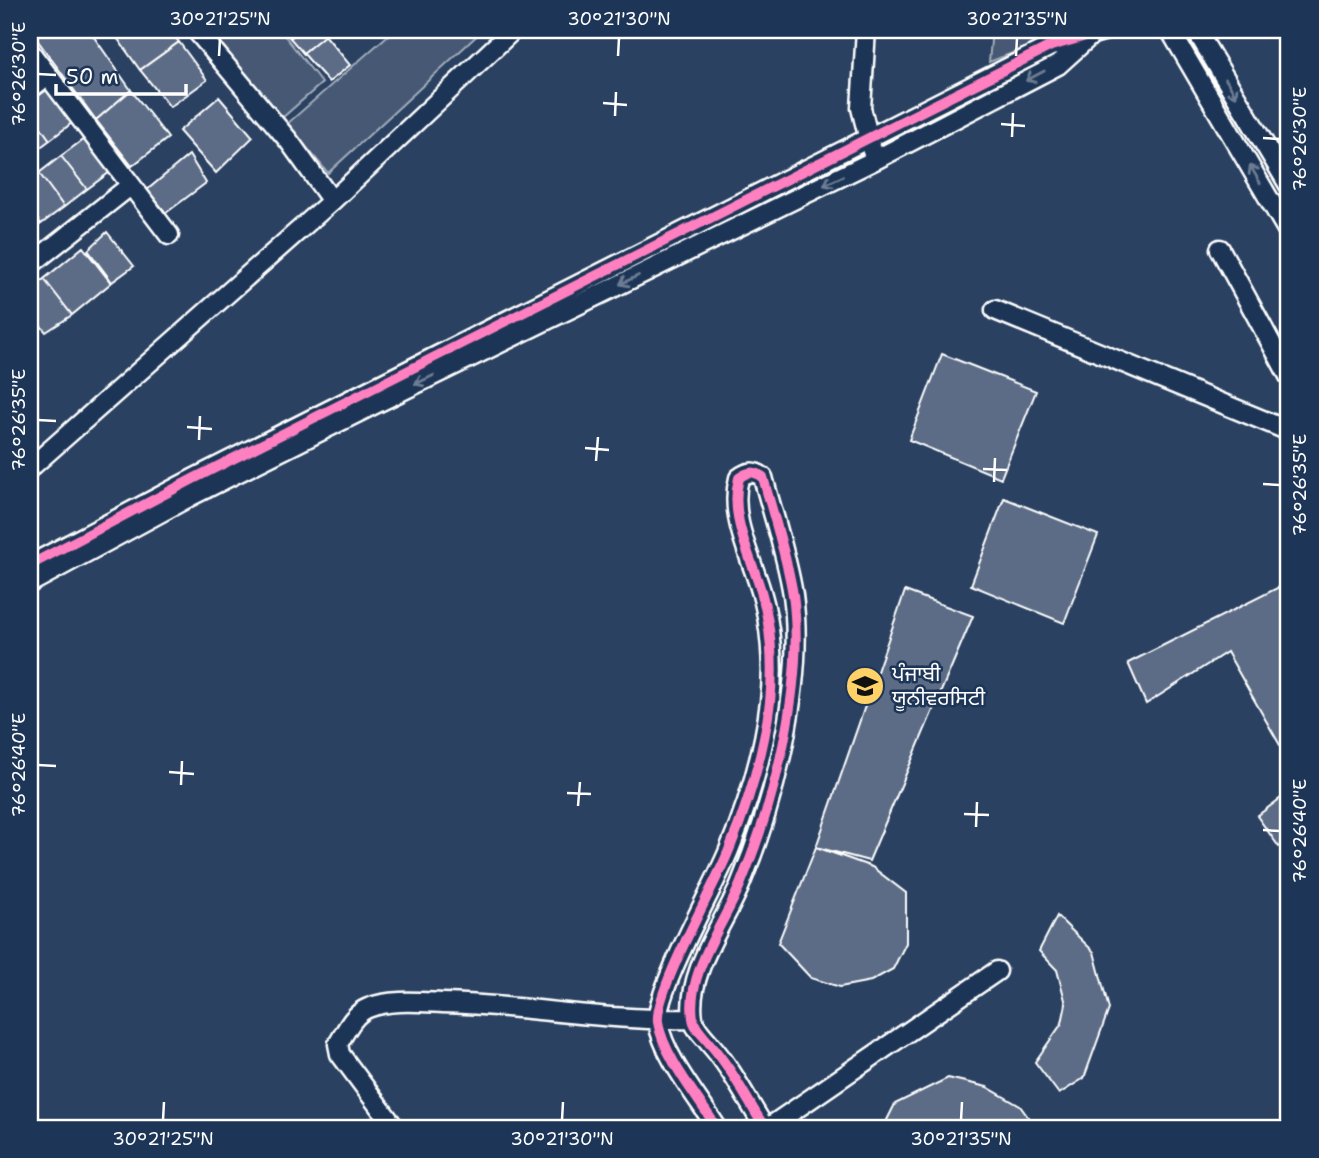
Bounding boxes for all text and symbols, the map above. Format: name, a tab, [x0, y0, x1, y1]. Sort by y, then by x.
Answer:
text: 30°21'25"N	[169, 7, 271, 31]
text: 30°21'30"N	[567, 7, 671, 31]
text: 30°21'35"N	[966, 7, 1068, 31]
text: 76°26'30"E	[7, 22, 31, 126]
scale bar	[56, 52, 186, 96]
text: 50 m	[66, 63, 119, 91]
one-way arrow	[1025, 70, 1046, 84]
one-way arrow	[1225, 78, 1239, 98]
text: 76°26'30"E	[1288, 87, 1312, 191]
one-way arrow	[1247, 165, 1261, 185]
one-way arrow	[823, 174, 844, 188]
one-way arrow	[619, 274, 640, 288]
text: 76°26'35"E	[7, 369, 31, 471]
one-way arrow	[414, 374, 435, 388]
text: 76°26'35"E	[1288, 434, 1312, 536]
place label: ਪੰਜਾਬੀ ਯੂਨੀਵਰਸਿਟੀ	[891, 660, 986, 712]
school or university icon: ਪੰਜਾਬੀ ਯੂਨੀਵਰਸਿਟੀ	[844, 665, 886, 707]
text: 76°26'40"E	[7, 713, 31, 817]
text: 76°26'40"E	[1288, 779, 1312, 883]
text: 30°21'25"N	[112, 1127, 214, 1151]
text: 30°21'30"N	[510, 1127, 614, 1151]
text: 30°21'35"N	[910, 1127, 1012, 1151]

